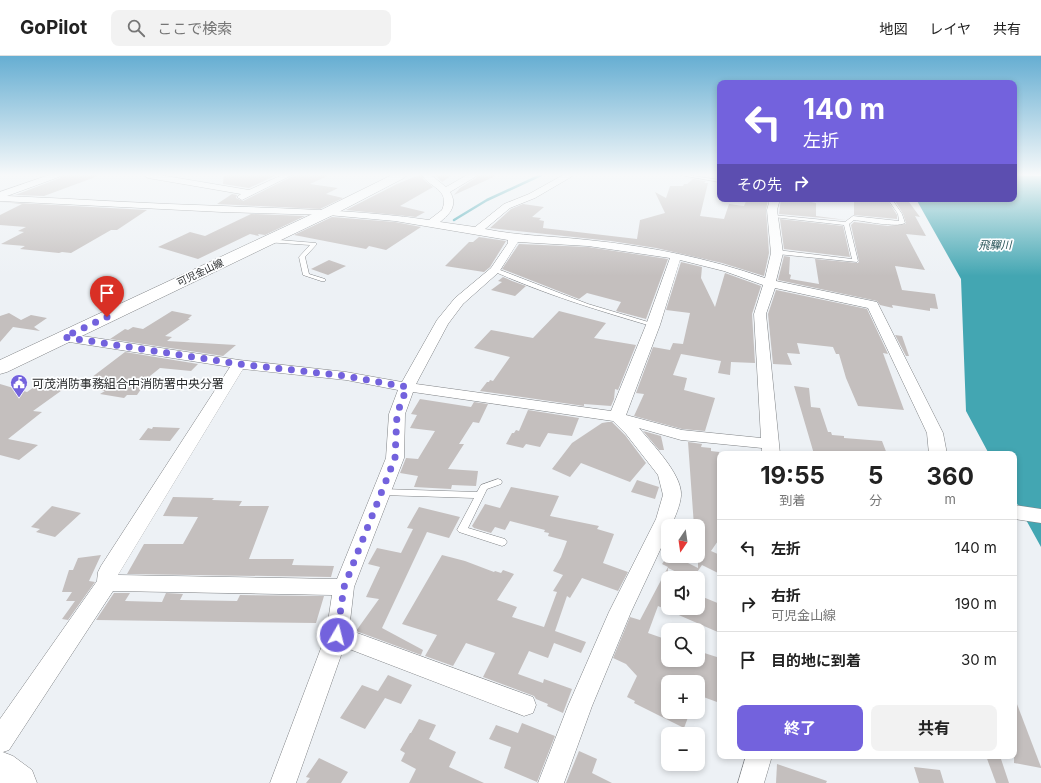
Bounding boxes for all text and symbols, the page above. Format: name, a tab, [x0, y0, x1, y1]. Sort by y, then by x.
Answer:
search box	[111, 10, 391, 46]
text: GoPilot	[20, 16, 87, 39]
icon: search	[125, 17, 147, 39]
text: ここで検索	[157, 19, 232, 38]
text: 地図	[879, 20, 907, 37]
text: レイヤ	[929, 20, 971, 37]
text: 共有	[993, 20, 1021, 37]
text: 140 m	[803, 92, 885, 126]
icon: left	[737, 96, 789, 148]
text: 左折	[803, 130, 839, 151]
icon: right	[790, 172, 812, 194]
text: その先	[737, 175, 782, 194]
water label: 飛驒川	[979, 238, 1012, 252]
street label: 可児金山線	[175, 256, 225, 288]
pin	[90, 276, 124, 317]
icon: arrive	[96, 282, 118, 304]
public building icon: 可茂消防事務組合中消防署中央分署	[9, 373, 29, 398]
place label: 可茂消防事務組合中消防署中央分署	[32, 376, 224, 391]
text: 19:55	[760, 461, 825, 490]
text: 5	[868, 461, 883, 490]
text: 360	[927, 462, 974, 491]
text: m	[944, 491, 956, 507]
text: 到着	[780, 492, 806, 508]
text: 分	[869, 492, 882, 508]
north arrow	[661, 519, 705, 563]
map controls	[661, 519, 705, 771]
icon: left	[737, 537, 759, 559]
text: 140 m	[954, 538, 997, 557]
text: 左折	[771, 539, 801, 558]
button: sound	[661, 571, 705, 615]
text: 右折	[771, 586, 801, 605]
icon: right	[737, 593, 759, 615]
text: 190 m	[955, 594, 997, 613]
text: 可児金山線	[771, 607, 836, 623]
position arrow	[316, 614, 358, 656]
button: search	[661, 623, 705, 667]
icon: arrive	[737, 649, 759, 671]
text: 30 m	[961, 650, 997, 669]
text: 目的地に到着	[771, 651, 861, 670]
button: +	[661, 675, 705, 719]
button: 終了	[737, 705, 863, 751]
button: 共有	[871, 705, 997, 751]
button: −	[661, 727, 705, 771]

